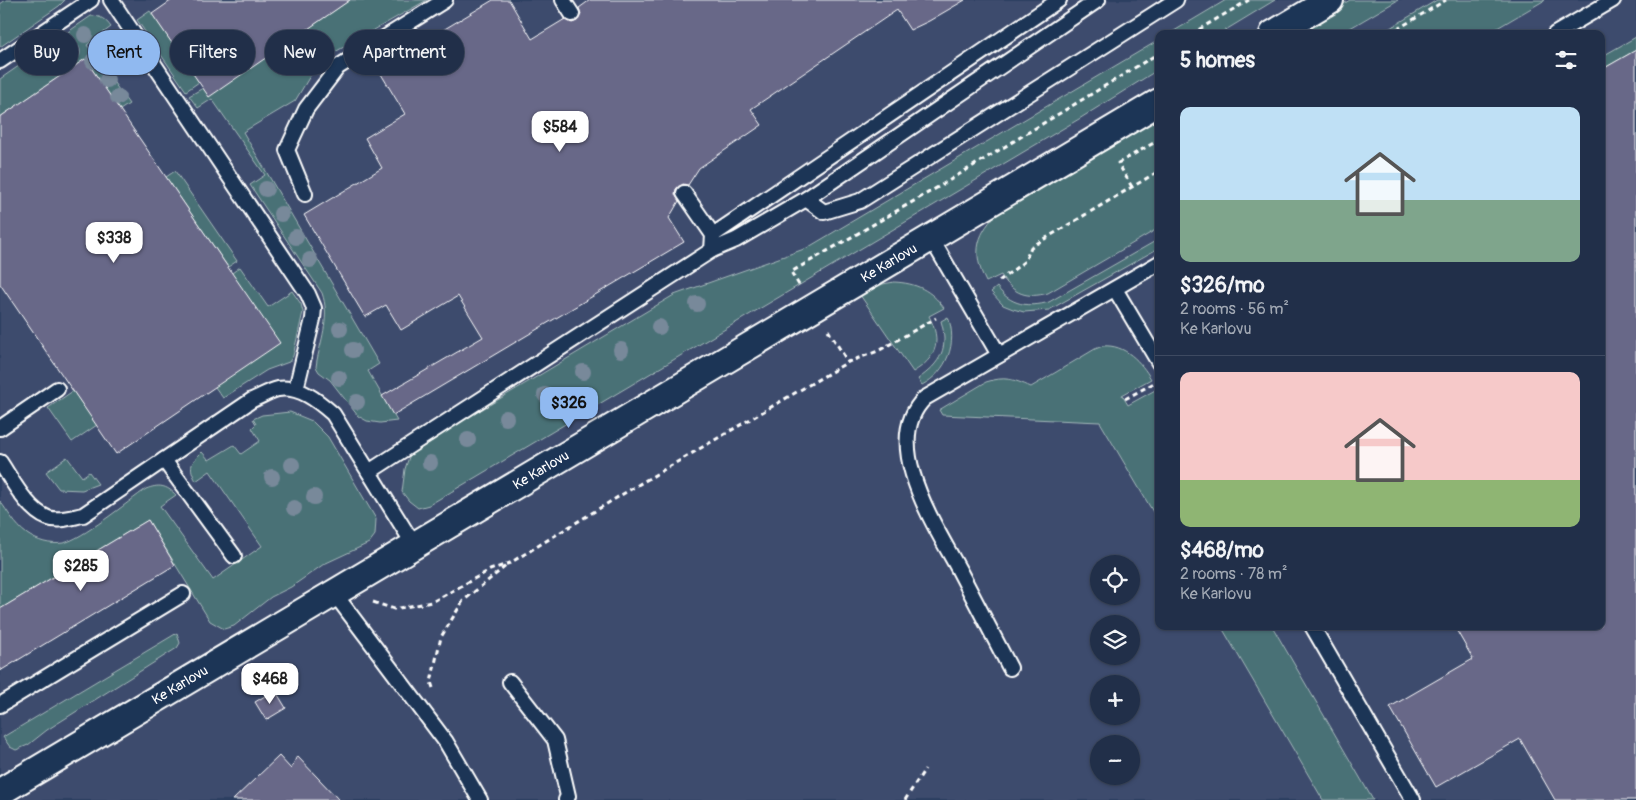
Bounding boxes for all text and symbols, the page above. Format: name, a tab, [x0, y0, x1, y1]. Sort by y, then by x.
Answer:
chip: Buy	[15, 30, 78, 75]
chip: Rent	[88, 30, 160, 75]
chip: Filters	[170, 30, 255, 75]
chip: New	[265, 30, 334, 75]
chip: Apartment	[344, 30, 464, 75]
icon: filters	[1552, 46, 1580, 74]
text: 5 homes	[1180, 47, 1255, 74]
pin: $584	[530, 110, 590, 153]
text: $584	[543, 117, 577, 137]
icon: home	[1335, 139, 1425, 229]
pin: $338	[84, 222, 144, 264]
text: $338	[97, 228, 131, 248]
street label: Ke Karlovu	[858, 240, 920, 286]
text: $326/mo	[1180, 272, 1265, 299]
text: 2 rooms · 56 m²	[1180, 299, 1289, 319]
text: Ke Karlovu	[1180, 319, 1251, 339]
pin: $326	[539, 386, 599, 429]
text: $326	[551, 393, 587, 413]
icon: home	[1335, 405, 1425, 495]
street label: Ke Karlovu	[510, 447, 572, 493]
text: $468/mo	[1180, 537, 1264, 564]
pin: $285	[51, 550, 111, 592]
map controls	[1090, 555, 1140, 785]
button: locate	[1090, 555, 1140, 605]
text: $285	[64, 556, 98, 576]
text: 2 rooms · 78 m²	[1180, 564, 1287, 584]
text: Ke Karlovu	[1180, 584, 1251, 604]
button: layers	[1090, 615, 1140, 665]
street label: Ke Karlovu	[149, 662, 211, 708]
pin: $468	[240, 662, 300, 705]
text: $468	[252, 669, 288, 689]
button: +	[1090, 675, 1140, 725]
button: −	[1090, 735, 1140, 785]

